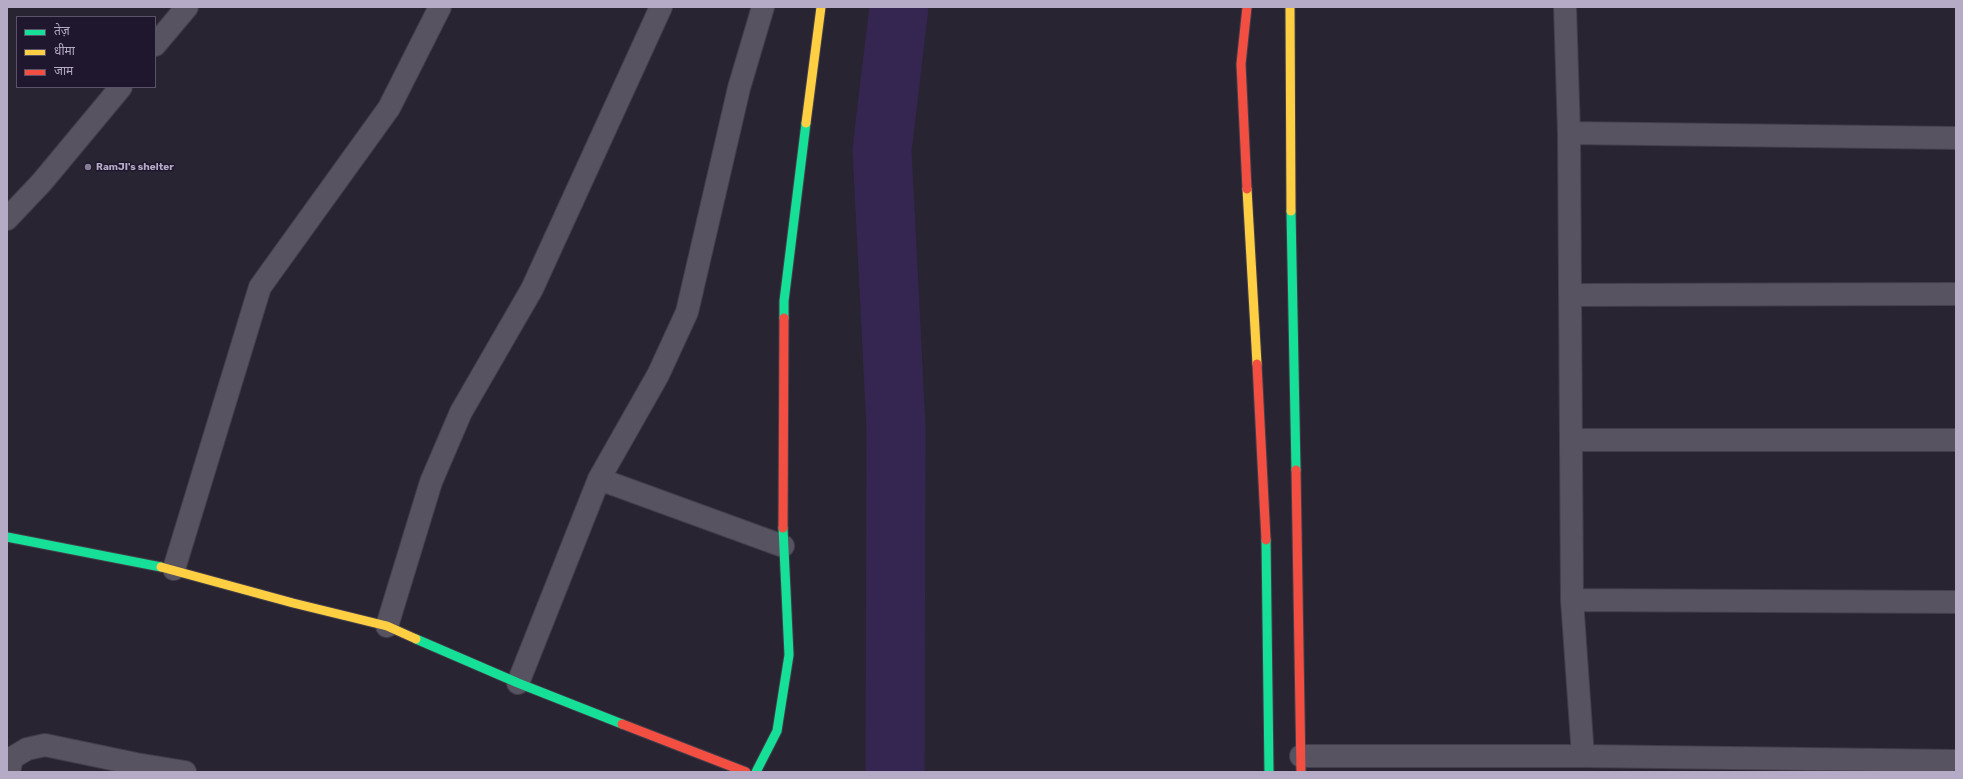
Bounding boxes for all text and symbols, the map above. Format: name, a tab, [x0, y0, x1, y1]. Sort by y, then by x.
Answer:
legend	[16, 16, 156, 88]
text: तेज़	[54, 24, 70, 38]
text: धीमा	[54, 44, 75, 58]
text: जाम	[54, 64, 73, 78]
place label: RamJI's shelter	[96, 161, 174, 173]
marker: RamJI's shelter	[83, 162, 93, 172]

